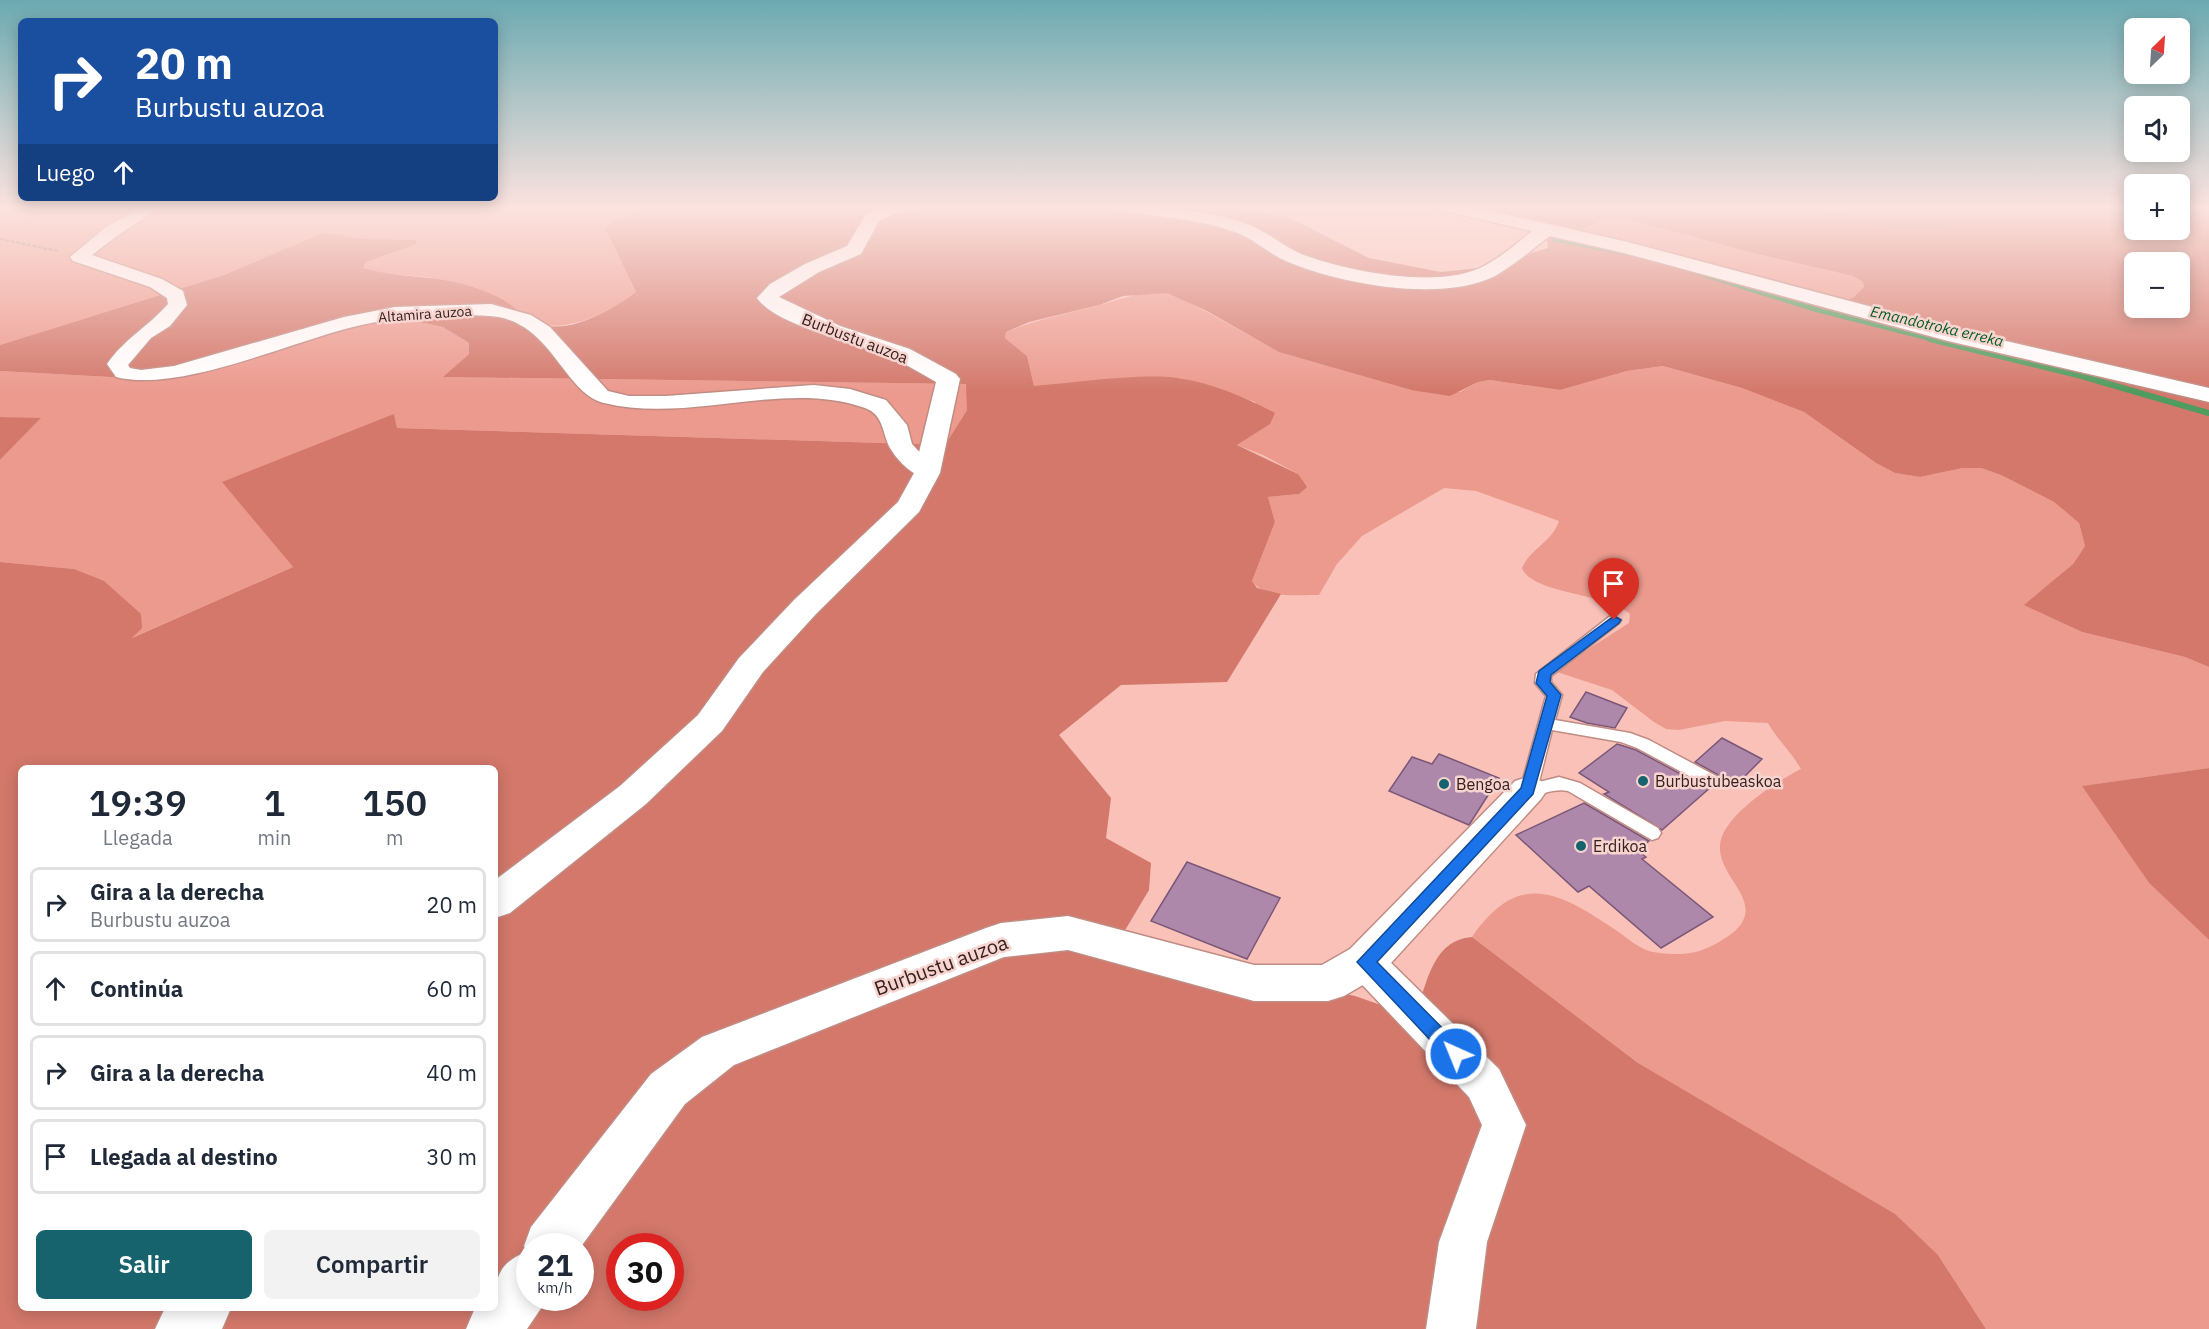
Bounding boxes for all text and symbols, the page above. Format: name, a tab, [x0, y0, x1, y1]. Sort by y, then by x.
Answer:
north arrow	[2124, 18, 2190, 84]
map controls	[2124, 18, 2190, 318]
text: 20 m	[135, 36, 233, 91]
icon: right	[36, 42, 114, 120]
text: Burbustu auzoa	[135, 89, 325, 124]
button: sound	[2124, 96, 2190, 162]
icon: ahead	[107, 156, 140, 189]
text: Luego	[36, 158, 95, 187]
button: +	[2124, 174, 2190, 240]
button: −	[2124, 252, 2190, 318]
water label: Emandotroka erreka	[1869, 301, 2006, 351]
street label: Altamira auzoa	[378, 302, 473, 326]
street label: Burbustu auzoa	[799, 309, 911, 368]
pin	[1588, 558, 1639, 620]
icon: arrive	[1597, 567, 1630, 600]
place label: Burbustubeaskoa	[1655, 771, 1782, 791]
place label: Bengoa	[1456, 774, 1511, 794]
marker: Burbustubeaskoa	[1636, 774, 1650, 788]
marker: Bengoa	[1437, 777, 1451, 791]
text: 19:39	[89, 779, 187, 826]
text: 1	[264, 779, 285, 826]
text: 150	[362, 779, 427, 826]
text: Llegada	[103, 824, 173, 851]
text: min	[258, 824, 291, 851]
text: m	[386, 824, 403, 851]
place label: Erdikoa	[1593, 836, 1648, 856]
marker: Erdikoa	[1574, 839, 1588, 853]
text: Gira a la derecha	[90, 877, 264, 906]
icon: right	[39, 888, 72, 921]
text: 20 m	[426, 890, 477, 919]
text: Burbustu auzoa	[90, 906, 230, 933]
street label: Burbustu auzoa	[870, 928, 1012, 1002]
icon: ahead	[39, 972, 72, 1005]
text: Continúa	[90, 974, 183, 1003]
text: 60 m	[426, 974, 477, 1003]
position arrow	[1424, 1022, 1488, 1086]
icon: right	[39, 1056, 72, 1089]
text: Gira a la derecha	[90, 1058, 264, 1087]
text: 40 m	[426, 1058, 477, 1087]
icon: arrive	[39, 1140, 72, 1173]
text: Llegada al destino	[90, 1142, 278, 1171]
text: 30 m	[426, 1142, 477, 1171]
button: Salir	[36, 1230, 252, 1299]
button: Compartir	[264, 1230, 480, 1299]
speed limit sign: 30	[606, 1233, 684, 1311]
text: 21	[537, 1245, 573, 1284]
text: km/h	[537, 1278, 573, 1297]

